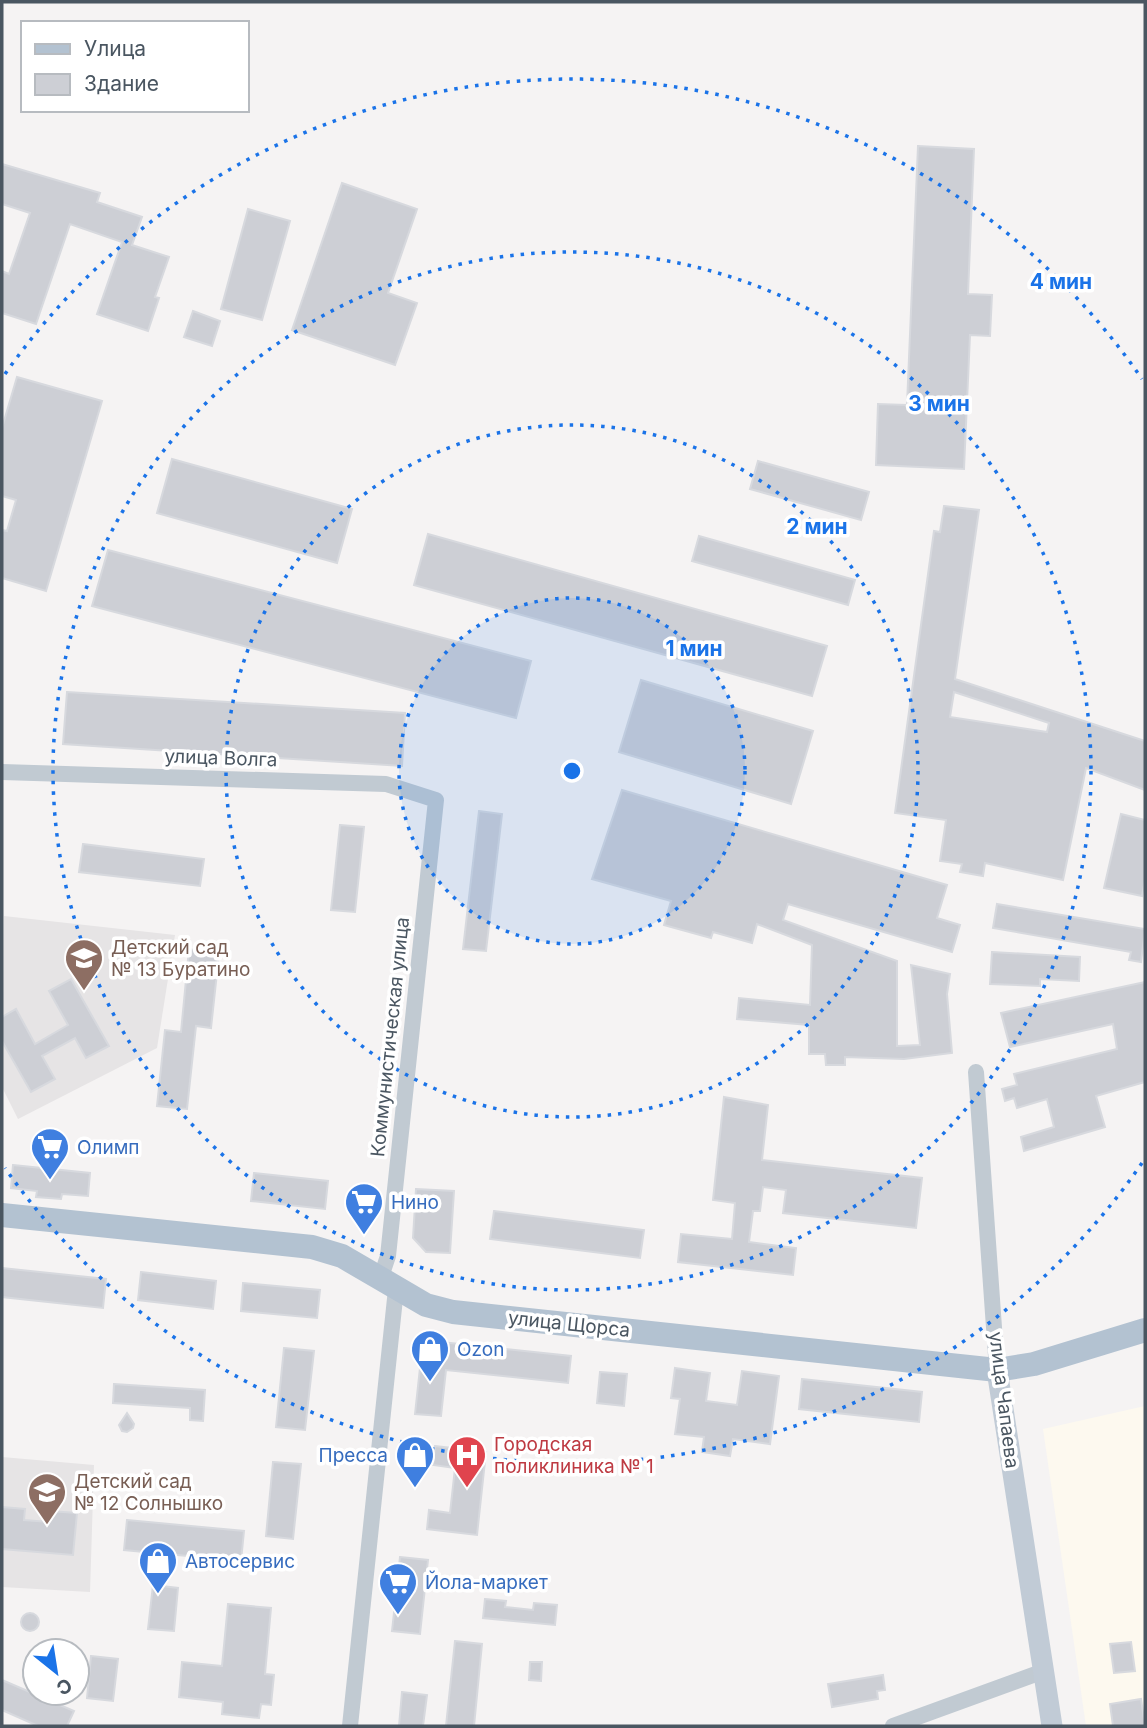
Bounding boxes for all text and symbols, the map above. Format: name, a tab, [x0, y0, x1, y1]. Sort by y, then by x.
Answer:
legend	[21, 21, 248, 112]
text: Улица	[84, 36, 146, 61]
text: Здание	[84, 71, 159, 96]
text: 4 мин	[1030, 269, 1092, 294]
text: 3 мин	[908, 391, 970, 416]
text: 2 мин	[786, 514, 848, 539]
text: 1 мин	[665, 636, 723, 661]
street label: улица Волга	[164, 745, 278, 771]
centre of rings	[560, 759, 584, 783]
street label: Коммунистическая улица	[366, 916, 414, 1158]
place label: Детский сад № 13 Буратино	[111, 936, 250, 981]
school or university icon: Детский сад № 13 Буратино	[63, 937, 105, 992]
supermarket icon: Олимп	[29, 1126, 71, 1181]
place label: Олимп	[77, 1136, 140, 1159]
supermarket icon: Нино	[343, 1181, 385, 1236]
place label: Нино	[391, 1191, 439, 1214]
street label: улица Щорса	[507, 1306, 631, 1342]
shop icon: Ozon	[409, 1328, 451, 1383]
street label: улица Чапаева	[984, 1330, 1024, 1470]
place label: Ozon	[457, 1338, 504, 1361]
place label: Городская поликлиника № 1	[494, 1433, 654, 1478]
shop icon: Пресса	[394, 1434, 436, 1489]
hospital icon: Городская поликлиника № 1	[446, 1434, 488, 1489]
place label: Пресса	[319, 1444, 388, 1467]
place label: Детский сад № 12 Солнышко	[74, 1470, 223, 1515]
school or university icon: Детский сад № 12 Солнышко	[26, 1471, 68, 1526]
shop icon: Автосервис	[137, 1540, 179, 1595]
place label: Автосервис	[185, 1550, 295, 1573]
supermarket icon: Йола-маркет	[377, 1561, 419, 1616]
place label: Йола-маркет	[425, 1570, 548, 1594]
north arrow	[21, 1637, 91, 1707]
text: С	[52, 1673, 76, 1700]

